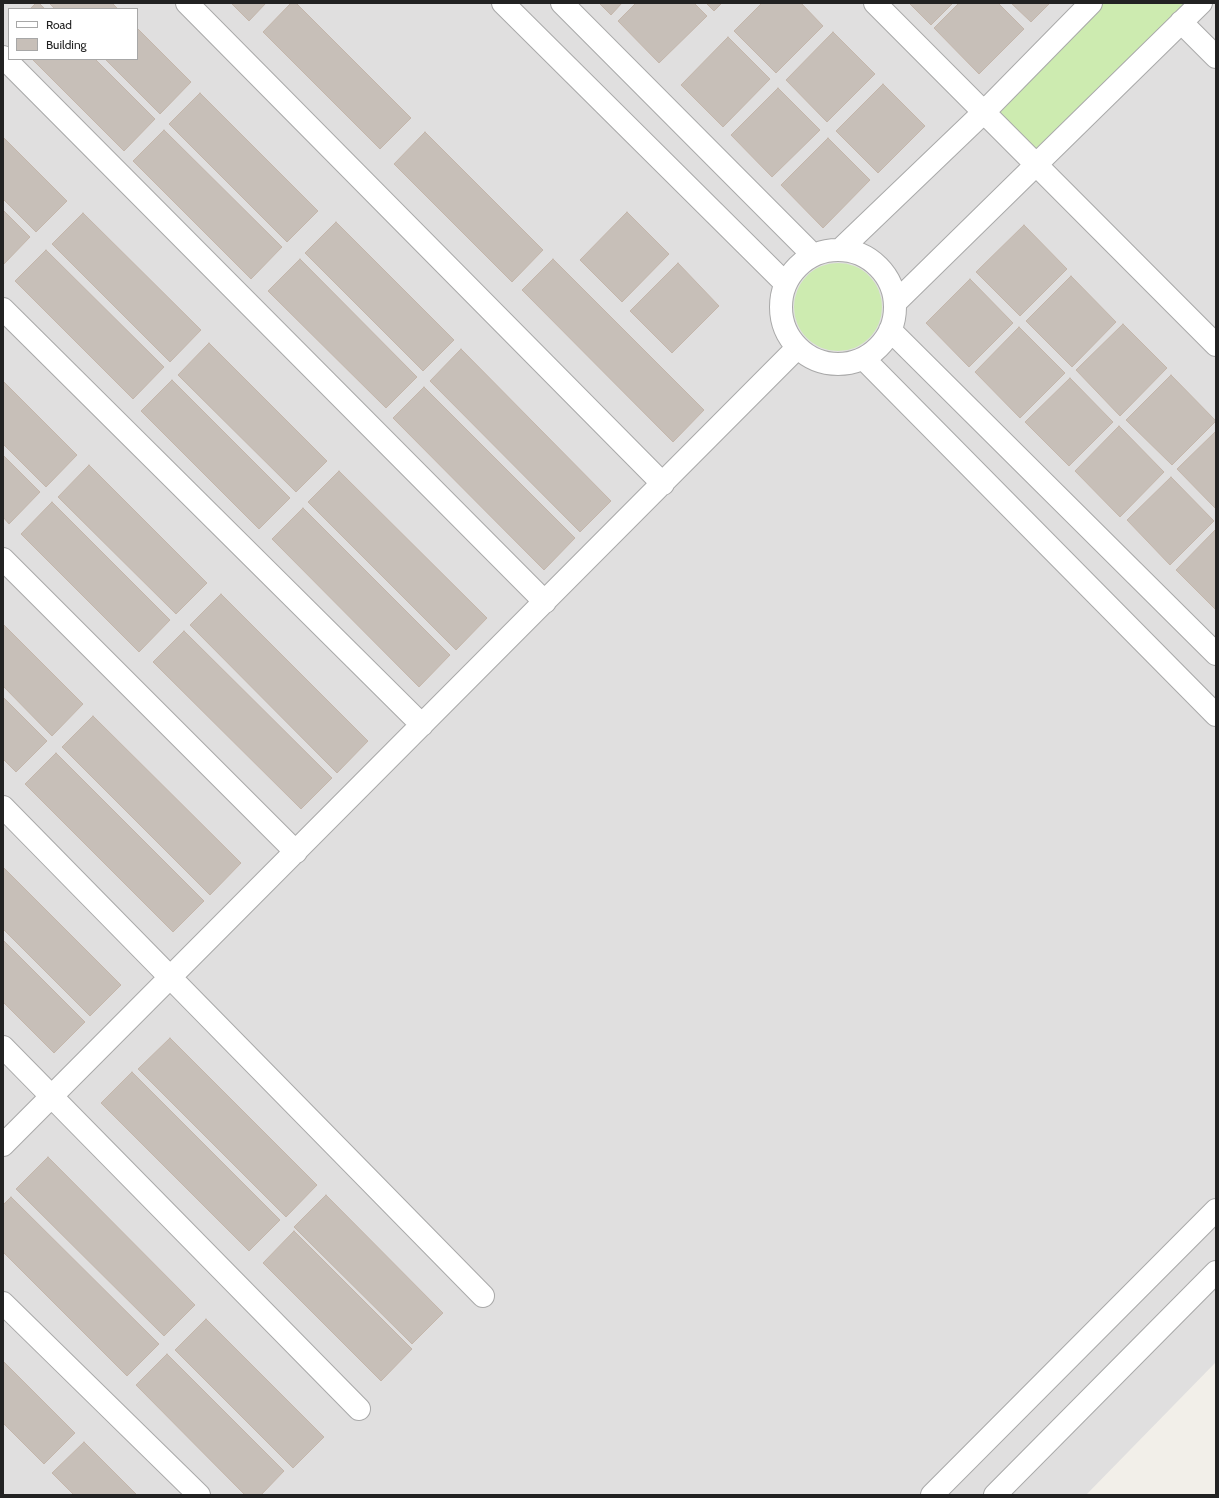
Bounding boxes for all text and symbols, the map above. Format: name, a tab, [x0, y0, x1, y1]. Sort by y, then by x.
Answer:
legend	[8, 8, 138, 60]
text: Road	[46, 17, 72, 32]
text: Building	[46, 37, 87, 52]

